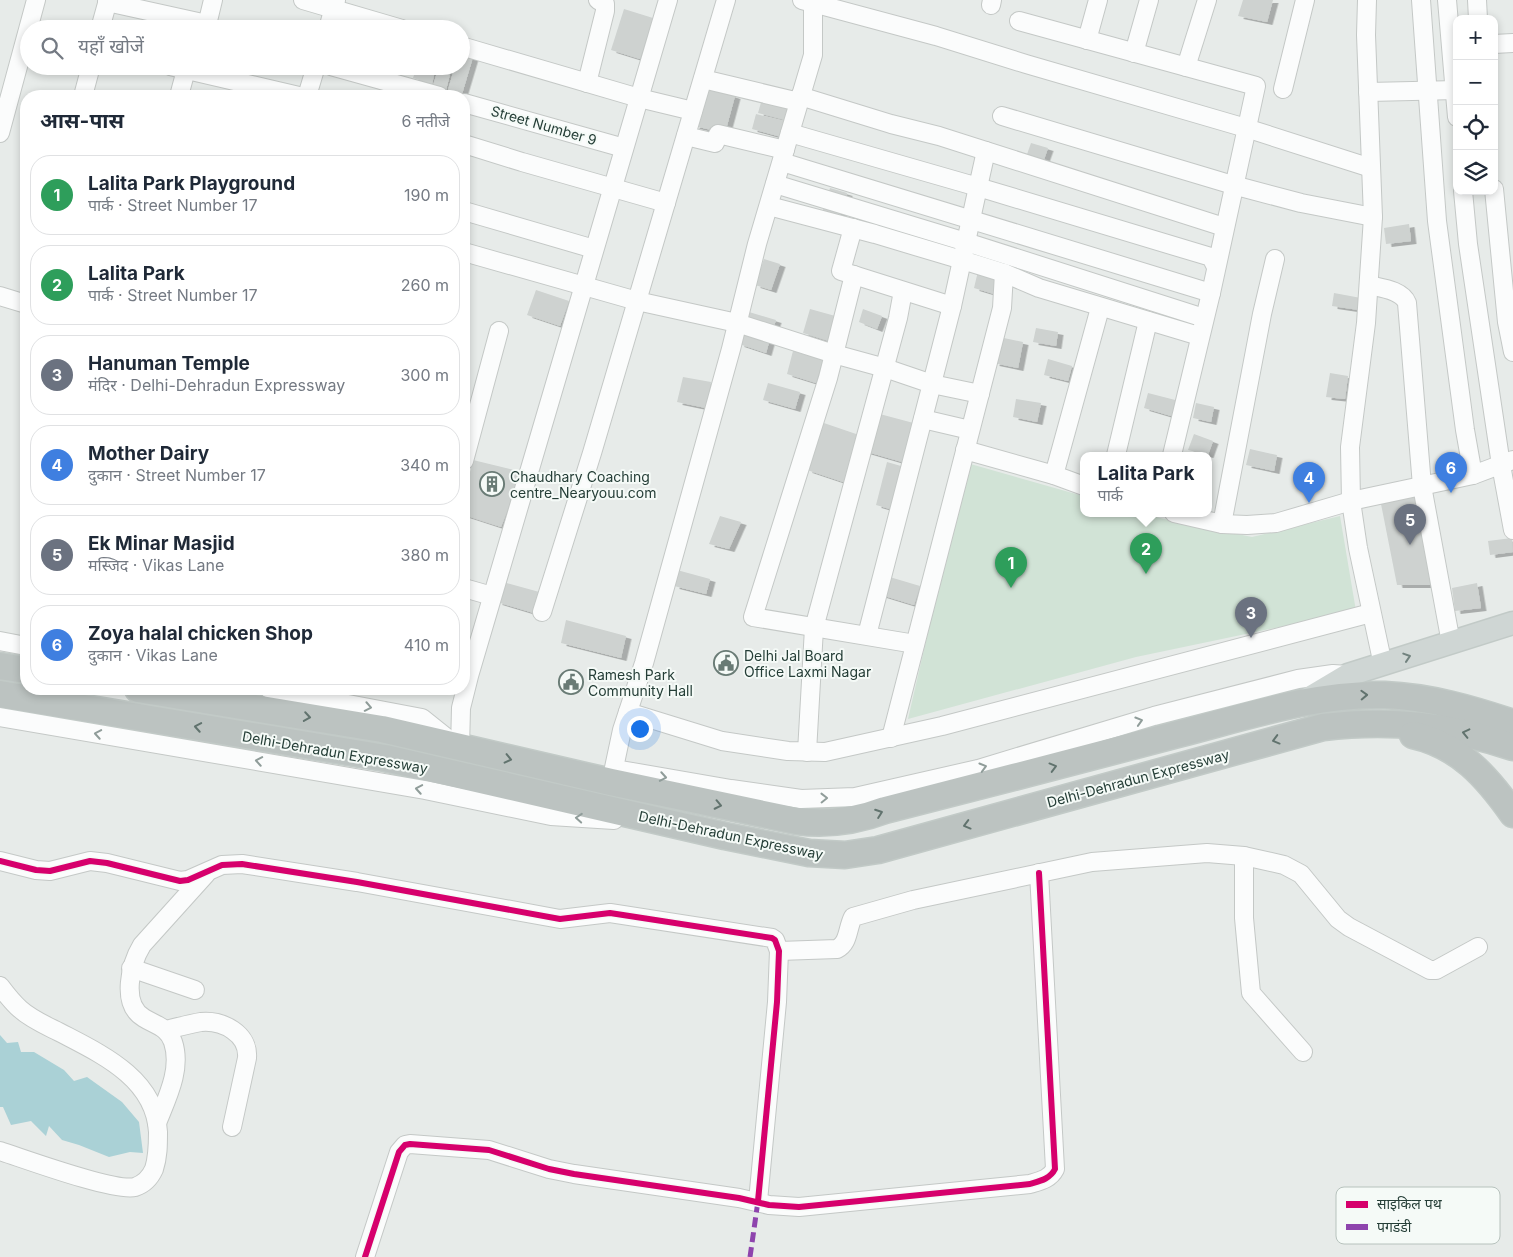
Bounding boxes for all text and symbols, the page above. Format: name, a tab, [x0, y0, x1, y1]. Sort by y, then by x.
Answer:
map controls	[1453, 15, 1498, 195]
button: +	[1453, 15, 1498, 60]
search box	[20, 20, 470, 75]
icon: search	[38, 34, 66, 62]
text: यहाँ खोजें	[78, 35, 144, 58]
button: −	[1453, 60, 1498, 105]
street label: Street Number 9	[489, 102, 599, 148]
button: locate	[1453, 105, 1498, 150]
text: आस-पास	[40, 108, 124, 133]
text: 6 नतीजे	[402, 111, 450, 131]
button: layers	[1453, 150, 1498, 195]
text: Lalita Park Playground	[88, 172, 295, 195]
text: 1	[54, 185, 60, 205]
text: 190 m	[404, 185, 449, 205]
text: पार्क · Street Number 17	[88, 195, 258, 215]
text: Lalita Park	[88, 262, 185, 285]
text: 2	[52, 275, 62, 295]
text: 260 m	[401, 275, 449, 295]
text: पार्क · Street Number 17	[88, 285, 258, 305]
text: Hanuman Temple	[88, 352, 250, 375]
text: 3	[52, 365, 62, 385]
text: 300 m	[400, 365, 449, 385]
text: मंदिर · Delhi-Dehradun Expressway	[88, 375, 345, 395]
text: Mother Dairy	[88, 442, 209, 465]
popup	[1080, 452, 1212, 517]
pin: 6	[1435, 452, 1467, 493]
text: 4	[52, 455, 62, 475]
text: 340 m	[400, 455, 449, 475]
text: Lalita Park	[1098, 462, 1194, 485]
pin: 4	[1293, 462, 1325, 503]
text: दुकान · Street Number 17	[88, 465, 266, 485]
place label: Chaudhary Coaching centre_Nearyouu.com	[510, 468, 657, 501]
building icon: Chaudhary Coaching centre_Nearyouu.com	[479, 471, 505, 497]
text: पार्क	[1098, 485, 1123, 505]
pin: 5	[1394, 504, 1426, 545]
text: Ek Minar Masjid	[88, 532, 235, 555]
pin: 2	[1130, 533, 1162, 574]
text: 5	[52, 545, 62, 565]
text: 380 m	[401, 545, 449, 565]
pin: 1	[995, 547, 1027, 588]
text: मस्जिद · Vikas Lane	[88, 555, 224, 575]
pin: 3	[1235, 597, 1267, 638]
text: Zoya halal chicken Shop	[88, 622, 313, 645]
text: 6	[52, 635, 62, 655]
text: 410 m	[404, 635, 449, 655]
text: दुकान · Vikas Lane	[88, 645, 218, 665]
place label: Delhi Jal Board Office Laxmi Nagar	[744, 647, 871, 680]
public building icon: Delhi Jal Board Office Laxmi Nagar	[713, 650, 739, 676]
one-way arrow	[1402, 653, 1410, 663]
place label: Ramesh Park Community Hall	[588, 666, 693, 699]
public building icon: Ramesh Park Community Hall	[558, 669, 584, 695]
one-way arrow	[1360, 690, 1368, 701]
one-way arrow	[364, 702, 373, 712]
one-way arrow	[303, 711, 312, 721]
your location	[627, 716, 653, 742]
one-way arrow	[1134, 716, 1142, 726]
one-way arrow	[194, 723, 203, 733]
street label: Delhi-Dehradun Expressway	[241, 727, 429, 777]
one-way arrow	[1462, 728, 1471, 739]
one-way arrow	[94, 729, 102, 740]
one-way arrow	[1271, 734, 1280, 745]
street label: Delhi-Dehradun Expressway	[1045, 745, 1231, 811]
one-way arrow	[503, 753, 512, 764]
one-way arrow	[254, 757, 263, 767]
one-way arrow	[1049, 762, 1058, 773]
one-way arrow	[978, 763, 987, 773]
one-way arrow	[659, 772, 667, 782]
one-way arrow	[414, 784, 423, 794]
one-way arrow	[820, 793, 828, 803]
one-way arrow	[713, 799, 722, 810]
street label: Delhi-Dehradun Expressway	[637, 807, 825, 863]
one-way arrow	[874, 809, 883, 819]
one-way arrow	[574, 812, 582, 823]
one-way arrow	[963, 819, 971, 829]
legend	[1336, 1187, 1500, 1244]
text: साइकिल पथ	[1377, 1195, 1443, 1212]
text: पगडंडी	[1377, 1218, 1412, 1235]

